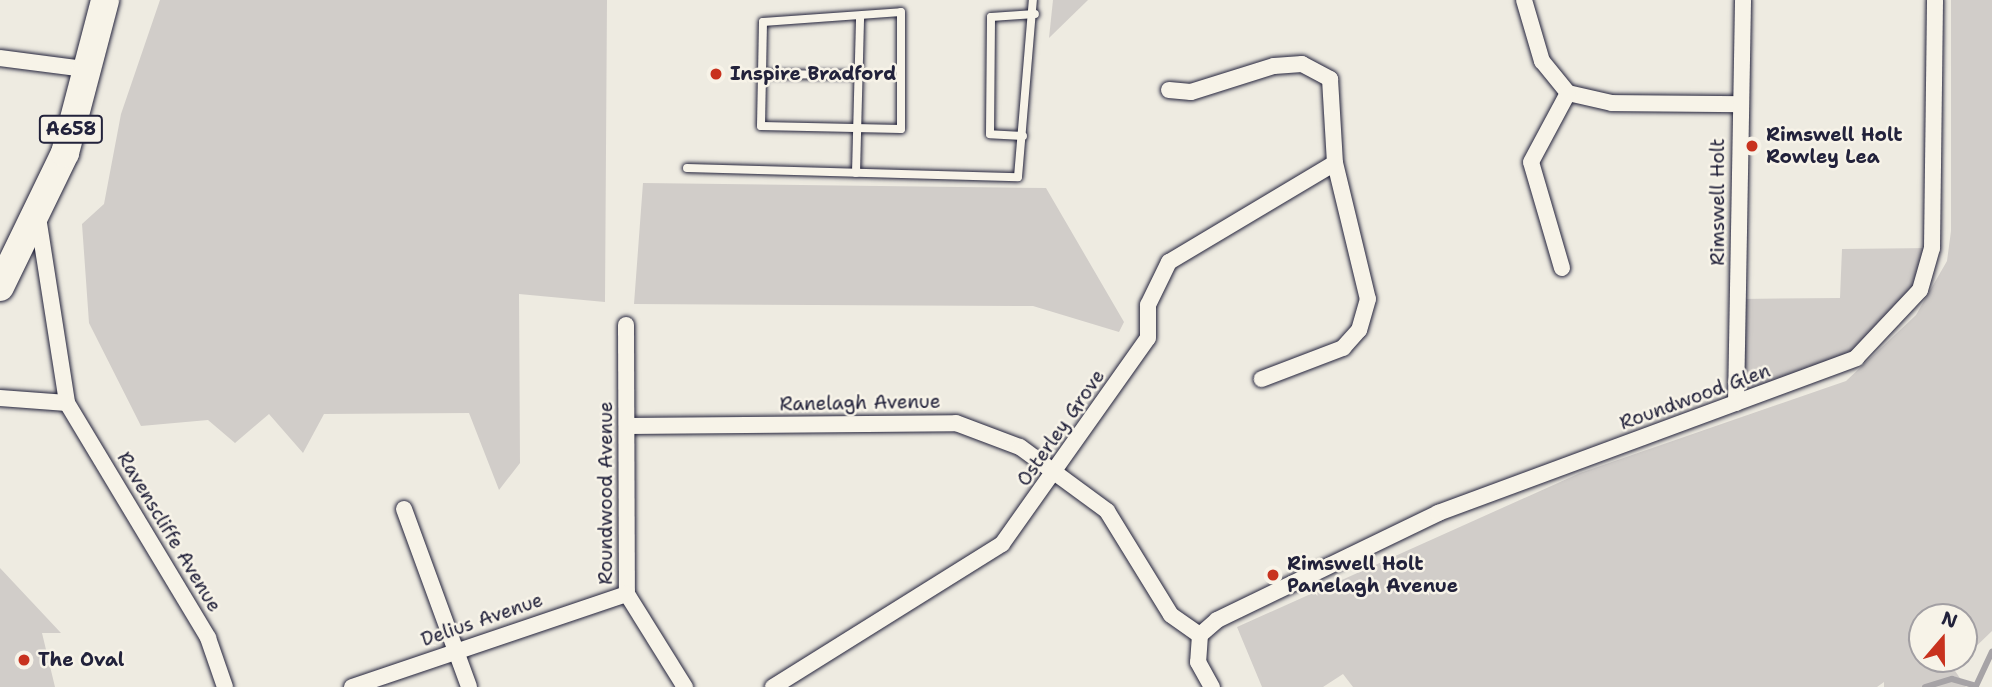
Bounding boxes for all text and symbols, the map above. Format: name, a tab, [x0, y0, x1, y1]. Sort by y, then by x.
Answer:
place label: Inspire Bradford	[730, 63, 896, 85]
marker: Inspire Bradford	[708, 66, 724, 82]
road number: A658	[38, 114, 104, 144]
place label: Rimswell Holt Rowley Lea	[1766, 124, 1902, 168]
street label: Rimswell Holt	[1707, 138, 1729, 266]
marker: Rimswell Holt Rowley Lea	[1744, 138, 1760, 154]
street label: Roundwood Glen	[1617, 359, 1773, 435]
street label: Osterley Grove	[1012, 365, 1110, 491]
street label: Ranelagh Avenue	[779, 390, 941, 416]
street label: Roundwood Avenue	[595, 401, 617, 585]
street label: Ravenscliffe Avenue	[112, 448, 226, 616]
place label: Rimswell Holt Panelagh Avenue	[1287, 553, 1458, 597]
marker: Rimswell Holt Panelagh Avenue	[1265, 567, 1281, 583]
street label: Delius Avenue	[418, 588, 546, 652]
north arrow	[1908, 603, 1978, 673]
text: N	[1938, 605, 1961, 634]
place label: The Oval	[38, 649, 124, 671]
marker: The Oval	[16, 652, 32, 668]

